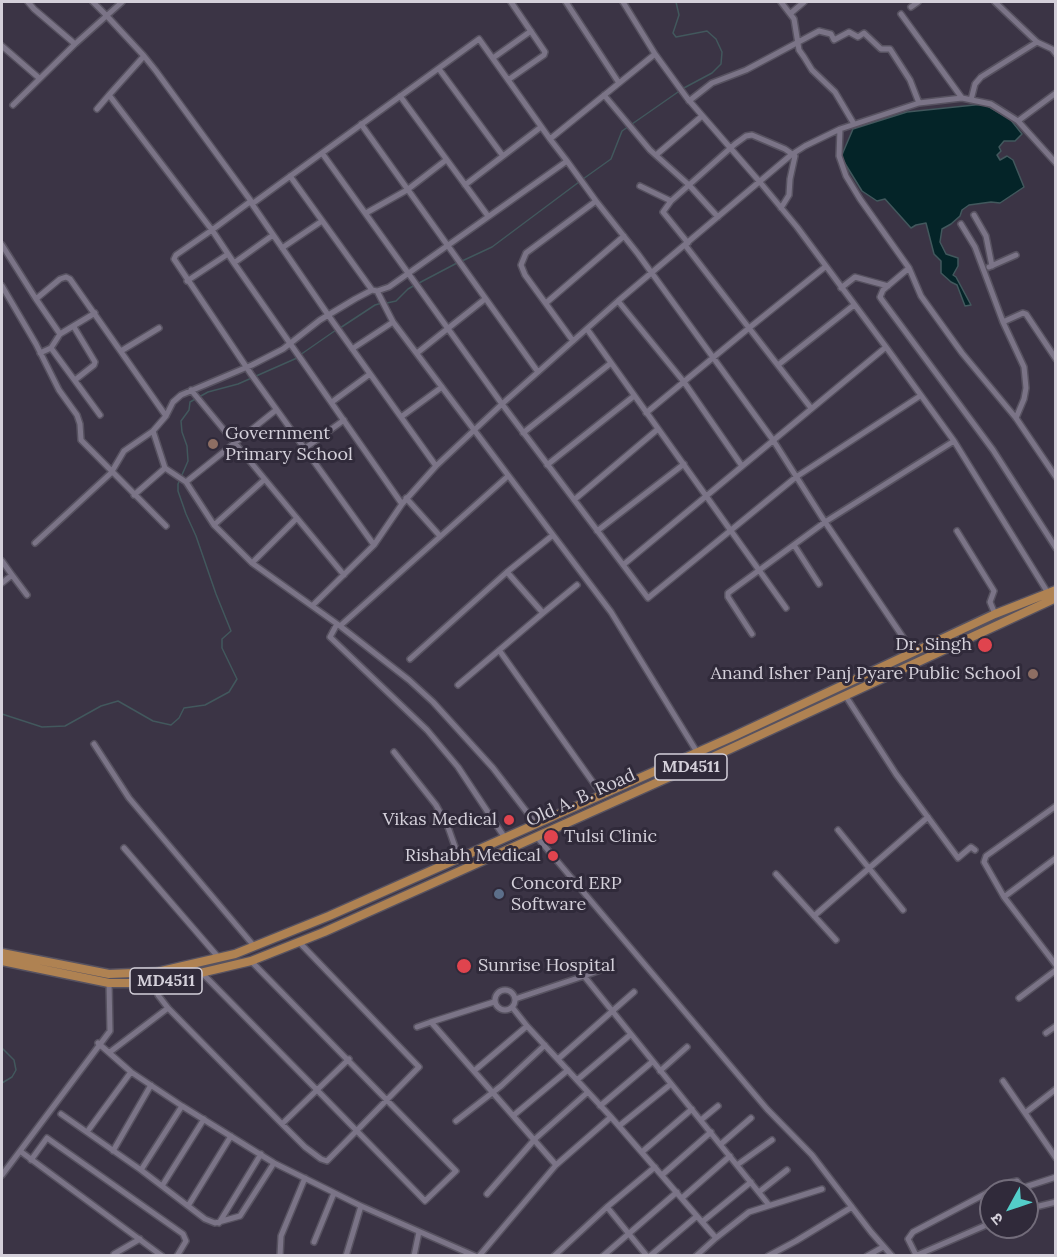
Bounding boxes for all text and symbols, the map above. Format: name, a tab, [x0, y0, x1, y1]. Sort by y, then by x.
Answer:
place label: Government Primary School	[225, 423, 353, 466]
marker: Government Primary School	[206, 437, 220, 451]
place label: Dr. Singh	[895, 634, 972, 656]
marker: Dr. Singh	[976, 636, 994, 654]
place label: Anand Isher Panj Pyare Public School	[710, 663, 1021, 685]
marker: Anand Isher Panj Pyare Public School	[1026, 667, 1040, 681]
road number: MD4511	[655, 754, 727, 780]
street label: Old A. B. Road	[523, 764, 639, 832]
place label: Vikas Medical	[383, 809, 497, 831]
marker: Vikas Medical	[502, 813, 516, 827]
place label: Tulsi Clinic	[564, 826, 657, 848]
marker: Tulsi Clinic	[542, 828, 560, 846]
place label: Rishabh Medical	[405, 845, 541, 867]
marker: Rishabh Medical	[546, 849, 560, 863]
place label: Concord ERP Software	[511, 873, 622, 916]
marker: Concord ERP Software	[492, 887, 506, 901]
place label: Sunrise Hospital	[478, 955, 615, 977]
marker: Sunrise Hospital	[455, 957, 473, 975]
road number: MD4511	[130, 968, 202, 994]
north arrow	[979, 1179, 1039, 1239]
text: उ	[986, 1209, 1007, 1229]

